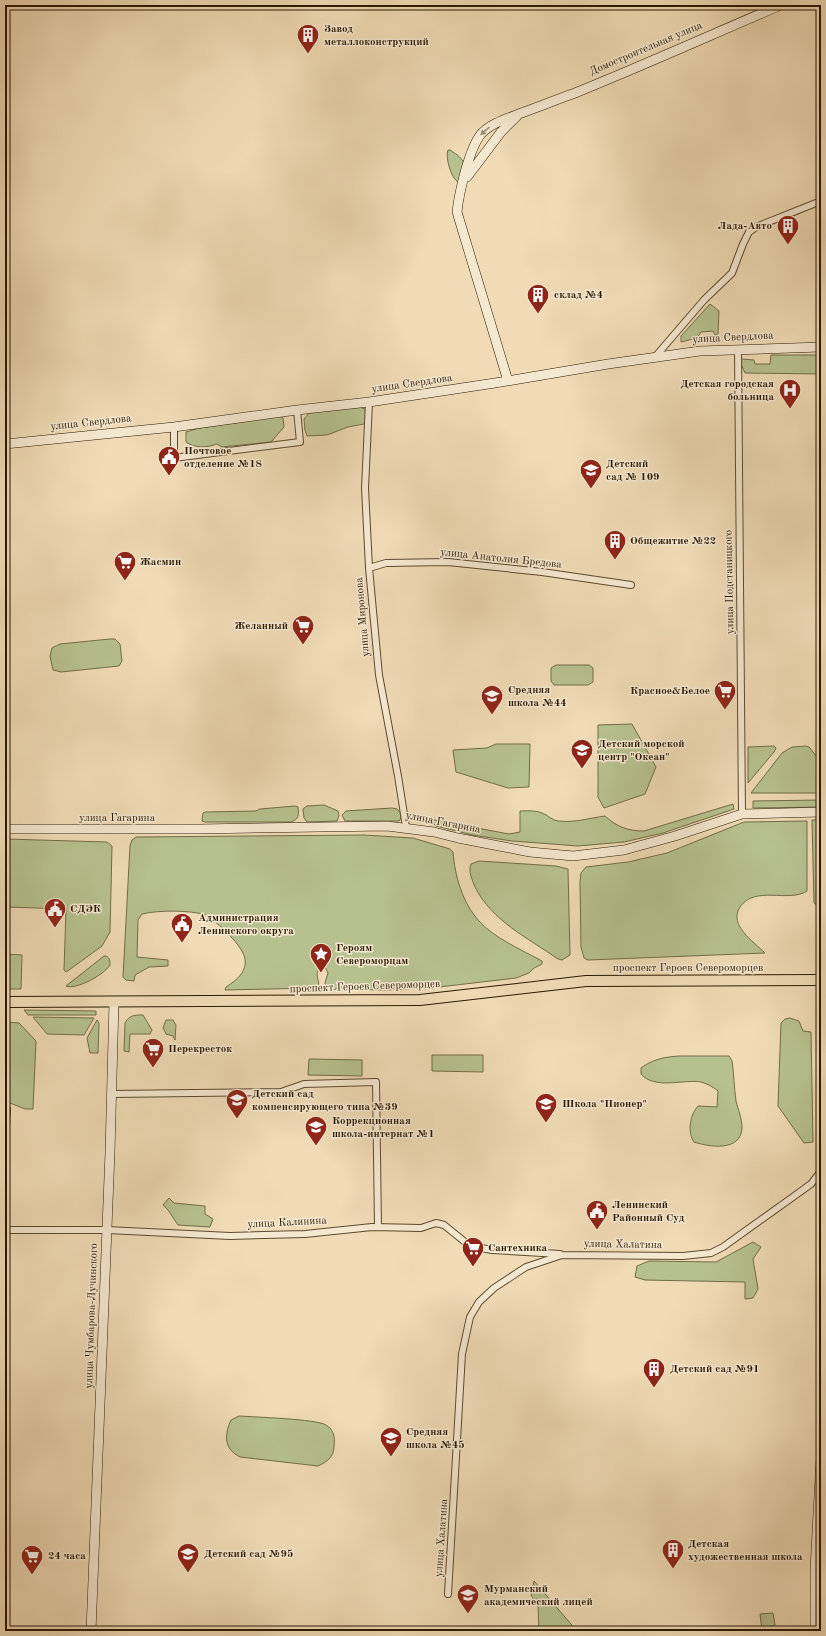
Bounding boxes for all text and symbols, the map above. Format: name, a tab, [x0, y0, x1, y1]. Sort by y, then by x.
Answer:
street label: Домостроительная улица	[588, 20, 704, 78]
building icon: Завод металлоконструкций	[295, 22, 321, 55]
place label: Завод металлоконструкций	[324, 24, 429, 48]
one-way arrow	[481, 126, 490, 135]
building icon: Лада-Авто	[775, 213, 801, 246]
place label: Лада-Авто	[718, 221, 772, 232]
building icon: склад №4	[525, 282, 551, 315]
place label: склад №4	[554, 290, 603, 301]
street label: улица Свердлова	[692, 330, 775, 346]
street label: улица Свердлова	[371, 373, 454, 395]
hospital icon: Детская городская больница	[777, 377, 803, 410]
place label: Детская городская больница	[680, 379, 774, 403]
street label: улица Свердлова	[50, 413, 133, 433]
public building icon: Почтовое отделение №18	[156, 444, 182, 477]
place label: Почтовое отделение №18	[184, 446, 262, 470]
school or university icon: Детский сад № 109	[578, 457, 604, 490]
place label: Детский сад № 109	[606, 459, 659, 483]
building icon: Общежитие №22	[602, 528, 628, 561]
street label: улица Подстаницкого	[724, 530, 736, 634]
place label: Общежитие №22	[630, 536, 716, 547]
street label: улица Анатолия Бредова	[440, 547, 563, 571]
supermarket icon: Жасмин	[112, 549, 138, 582]
place label: Жасмин	[140, 557, 181, 568]
street label: улица Миронова	[354, 576, 372, 657]
supermarket icon: Желанный	[290, 613, 316, 646]
place label: Желанный	[234, 621, 288, 632]
supermarket icon: Красное&Белое	[712, 678, 738, 711]
school or university icon: Средняя школа №44	[479, 683, 505, 716]
place label: Средняя школа №44	[508, 685, 567, 709]
place label: Красное&Белое	[630, 686, 710, 697]
school or university icon: Детский морской центр "Океан"	[569, 737, 595, 770]
place label: Детский морской центр "Океан"	[598, 739, 685, 763]
street label: улица Гагарина	[405, 810, 482, 836]
street label: улица Гагарина	[79, 813, 156, 824]
public building icon: СДЭК	[42, 896, 68, 929]
place label: СДЭК	[70, 904, 101, 915]
public building icon: Администрация Ленинского округа	[169, 911, 195, 944]
place label: Администрация Ленинского округа	[198, 913, 294, 937]
place icon: Героям Cевероморцам	[308, 941, 334, 974]
place label: Героям Cевероморцам	[336, 943, 408, 967]
street label: проспект Героев Североморцев	[613, 963, 763, 974]
street label: проспект Героев Североморцев	[290, 979, 440, 995]
supermarket icon: Перекресток	[140, 1036, 166, 1069]
place label: Перекресток	[168, 1044, 232, 1055]
school or university icon: Детский сад компенсирующего типа №39	[224, 1087, 250, 1120]
place label: Детский сад компенсирующего типа №39	[252, 1089, 398, 1113]
school or university icon: Школа "Пионер"	[533, 1091, 559, 1124]
place label: Школа "Пионер"	[562, 1099, 647, 1110]
school or university icon: Коррекционная школа-интернат №1	[303, 1114, 329, 1147]
place label: Коррекционная школа-интернат №1	[332, 1116, 435, 1140]
public building icon: Ленинский Районный Суд	[584, 1198, 610, 1231]
place label: Ленинский Районный Суд	[612, 1200, 685, 1224]
street label: улица Калинина	[247, 1215, 328, 1231]
supermarket icon: Сантехника	[460, 1235, 486, 1268]
street label: улица Халатина	[584, 1239, 663, 1251]
street label: улица Чумбарова-Лучинского	[84, 1243, 100, 1389]
place label: Сантехника	[488, 1243, 548, 1254]
building icon: Детский сад №91	[641, 1356, 667, 1389]
place label: Детский сад №91	[670, 1364, 759, 1375]
school or university icon: Средняя школа №45	[378, 1425, 404, 1458]
place label: Средняя школа №45	[406, 1427, 465, 1451]
street label: улица Халатина	[434, 1498, 450, 1578]
building icon: Детская художественная школа	[660, 1537, 686, 1570]
place label: Детская художественная школа	[688, 1539, 803, 1563]
school or university icon: Детский сад №95	[175, 1541, 201, 1574]
supermarket icon: 24 часа	[19, 1543, 45, 1576]
place label: Детский сад №95	[204, 1549, 293, 1560]
place label: 24 часа	[48, 1551, 86, 1562]
school or university icon: Мурманский академический лицей	[455, 1582, 481, 1615]
place label: Мурманский академический лицей	[484, 1584, 593, 1608]

